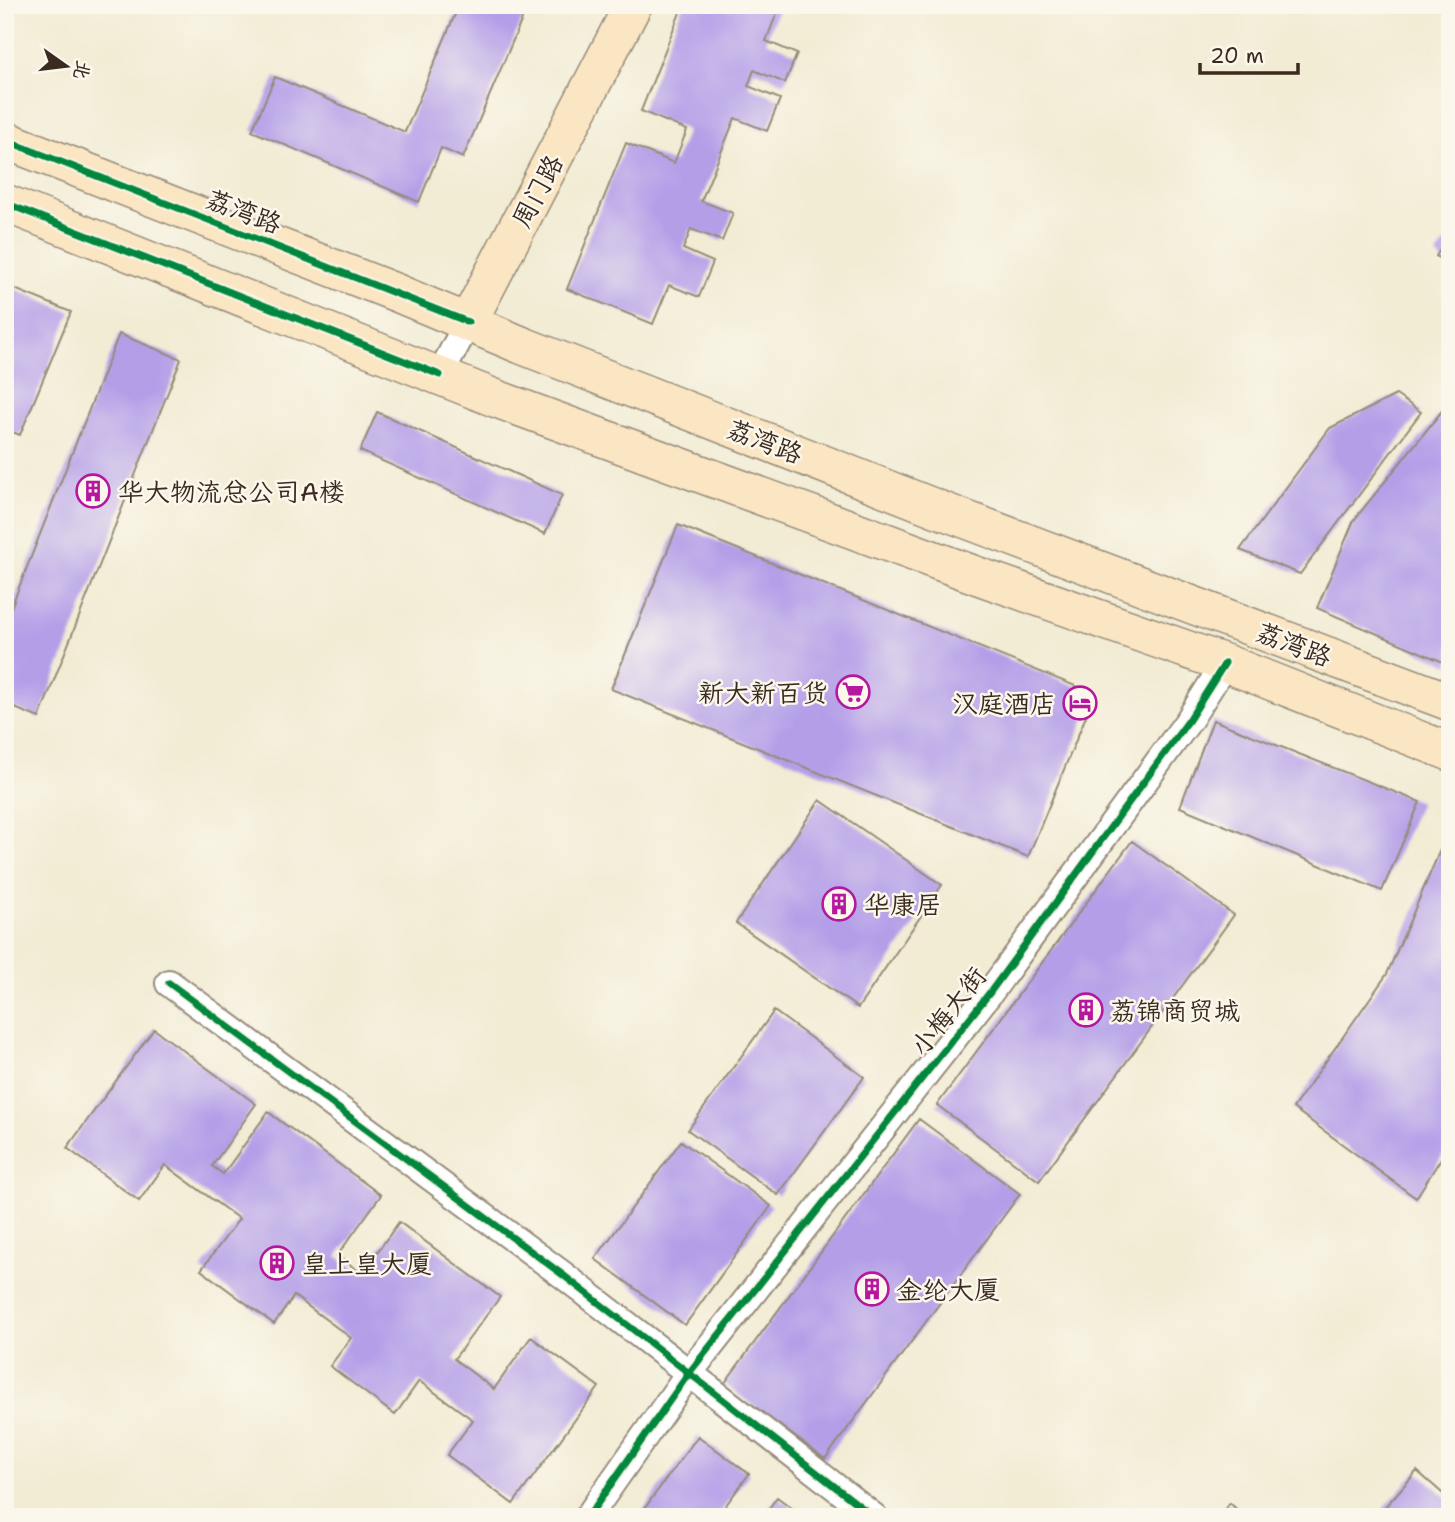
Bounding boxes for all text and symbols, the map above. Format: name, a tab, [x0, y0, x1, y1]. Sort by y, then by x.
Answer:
north arrow	[32, 32, 102, 102]
scale bar	[1200, 32, 1298, 76]
text: 20 m	[1210, 42, 1264, 70]
text: 北	[68, 58, 96, 82]
street label: 周门路	[503, 148, 571, 234]
street label: 荔湾路	[201, 181, 287, 241]
street label: 荔湾路	[722, 411, 808, 471]
building icon: 华大物流总公司A楼	[74, 472, 112, 510]
place label: 华大物流总公司A楼	[118, 474, 345, 509]
street label: 荔湾路	[1251, 614, 1337, 674]
supermarket icon: 新大新百货	[834, 673, 872, 711]
place label: 新大新百货	[698, 675, 828, 710]
hotel icon: 汉庭酒店	[1061, 684, 1099, 722]
place label: 汉庭酒店	[952, 686, 1056, 721]
building icon: 华康居	[820, 885, 858, 923]
place label: 华康居	[864, 887, 942, 922]
street label: 小梅大街	[902, 959, 994, 1063]
building icon: 荔锦商贸城	[1067, 991, 1105, 1029]
place label: 荔锦商贸城	[1110, 993, 1240, 1028]
building icon: 皇上皇大厦	[258, 1244, 296, 1282]
place label: 皇上皇大厦	[302, 1246, 432, 1281]
building icon: 金纶大厦	[853, 1270, 891, 1308]
place label: 金纶大厦	[896, 1272, 1000, 1307]

